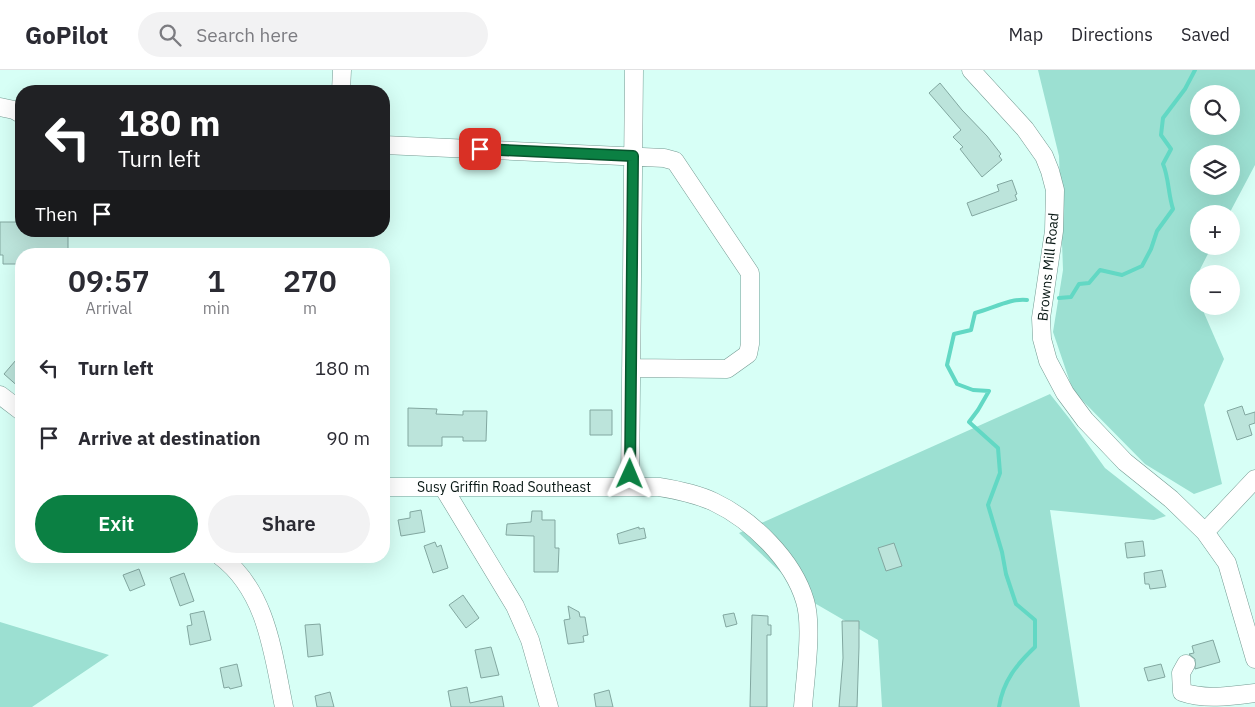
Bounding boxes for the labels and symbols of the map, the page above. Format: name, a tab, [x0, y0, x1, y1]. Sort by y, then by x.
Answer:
pin	[459, 128, 501, 170]
street label: Browns Mill Road	[1033, 212, 1063, 322]
position arrow	[603, 447, 655, 499]
street label: Susy Griffin Road Southeast	[417, 478, 591, 496]

